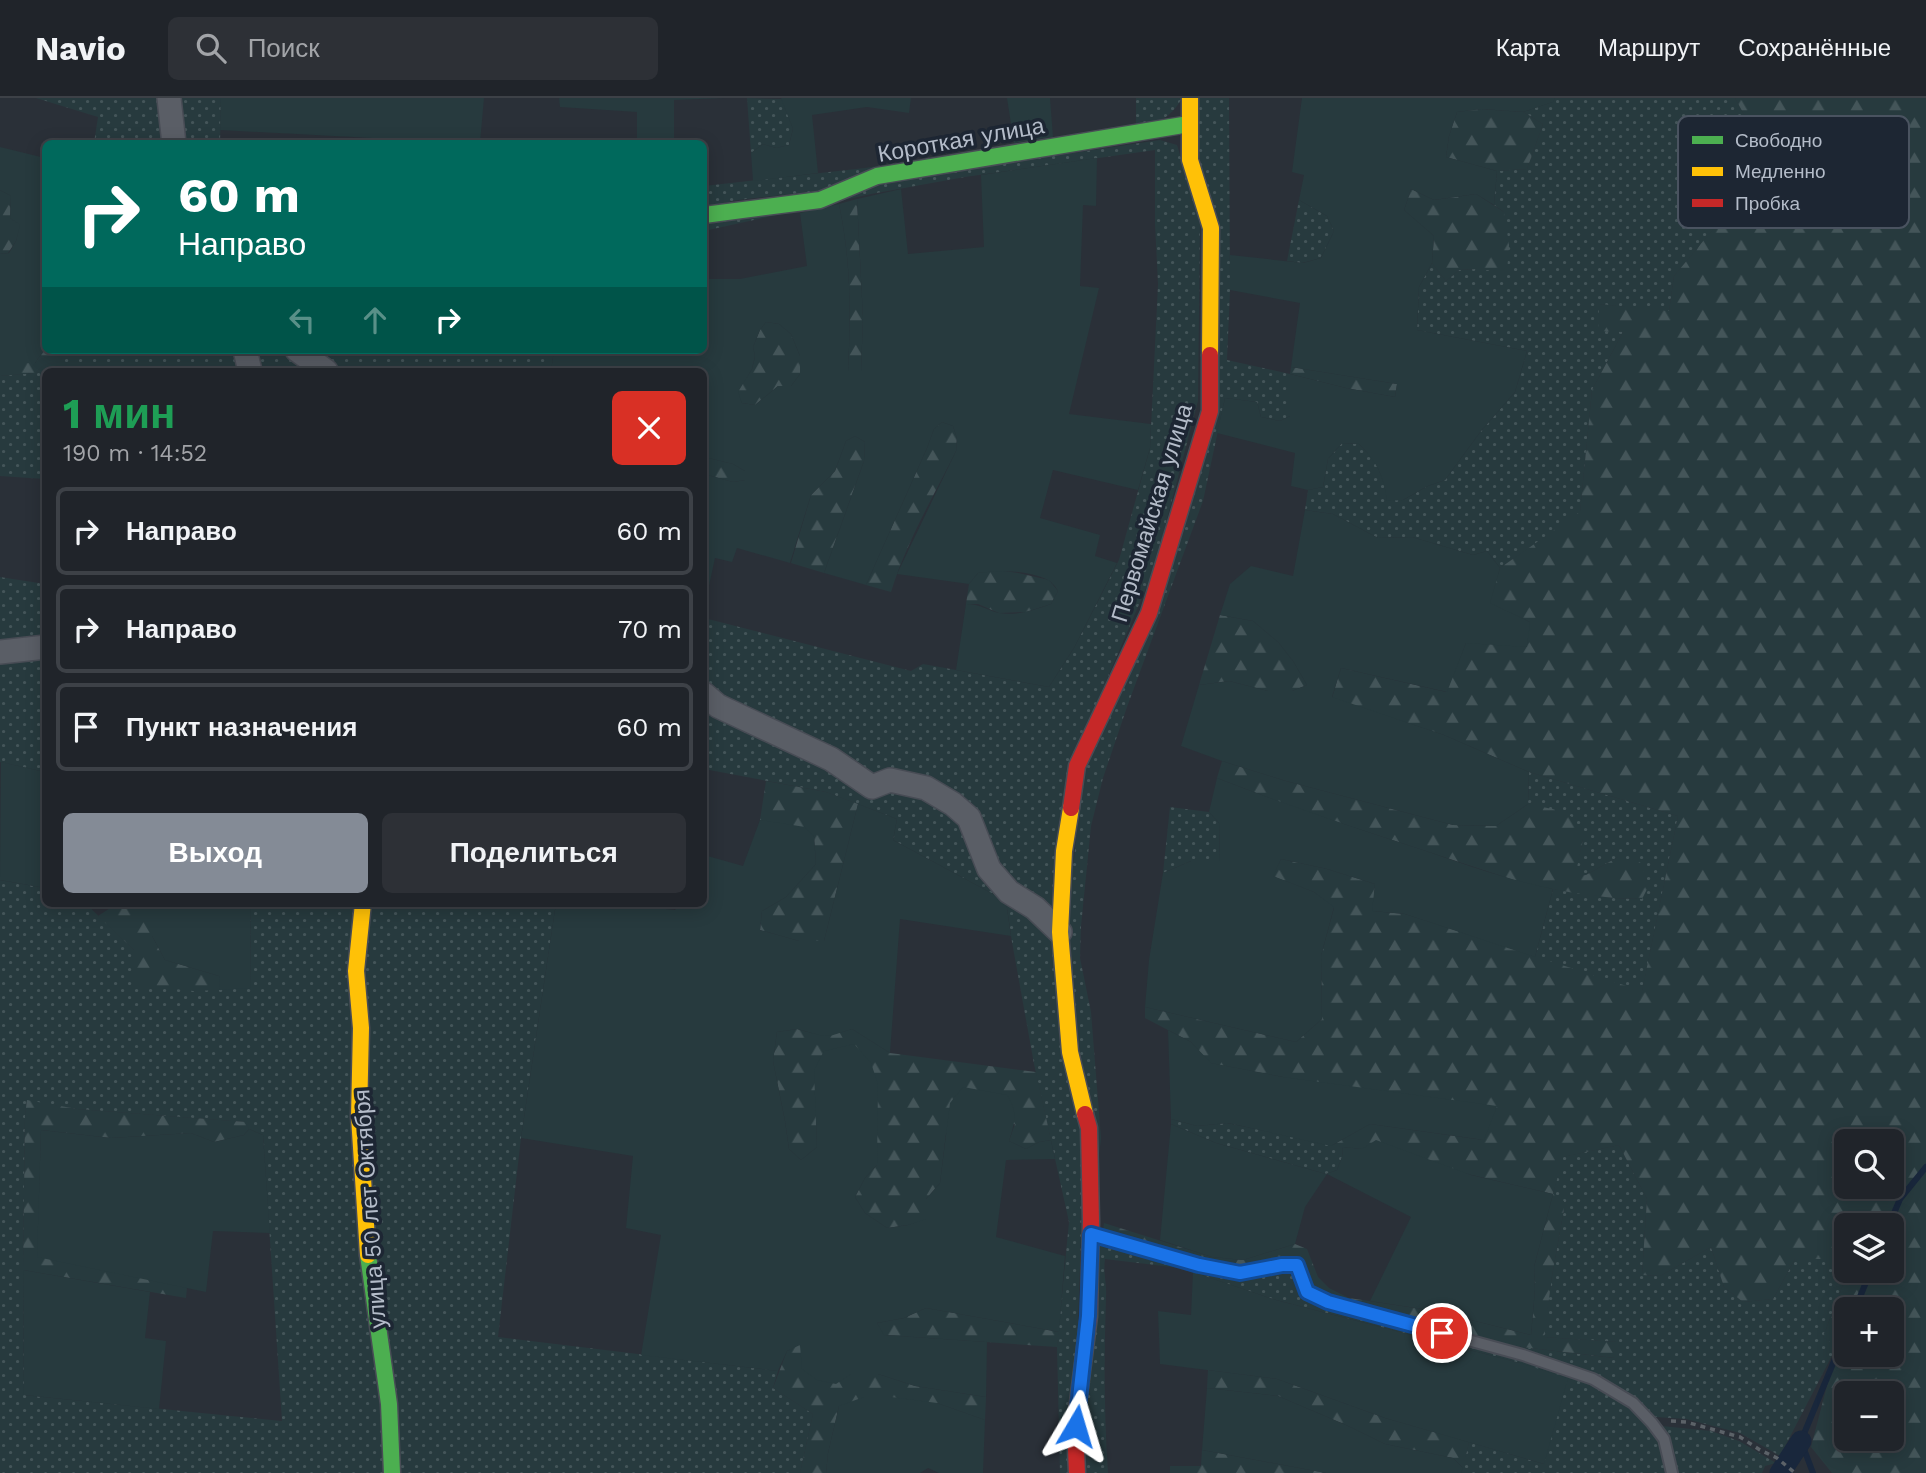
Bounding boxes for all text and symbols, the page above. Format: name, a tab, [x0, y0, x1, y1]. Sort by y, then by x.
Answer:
search box	[168, 17, 658, 80]
text: Navio	[35, 29, 126, 68]
icon: search	[192, 29, 230, 67]
text: Поиск	[248, 33, 320, 63]
text: Карта	[1496, 34, 1560, 62]
text: Маршрут	[1598, 34, 1700, 62]
text: Сохранённые	[1738, 34, 1891, 62]
street label: Короткая улица	[876, 112, 1047, 168]
legend	[1678, 116, 1909, 228]
text: Свободно	[1735, 129, 1822, 152]
text: Медленно	[1735, 160, 1825, 183]
text: 60 m	[178, 166, 300, 224]
icon: right	[63, 168, 154, 259]
text: Пробка	[1735, 192, 1800, 215]
text: Направо	[178, 225, 306, 263]
icon: left	[283, 301, 321, 339]
icon: ahead	[356, 301, 394, 339]
icon: right	[429, 301, 467, 339]
text: 1 мин	[63, 389, 175, 438]
button: close	[612, 391, 686, 465]
street label: Первомайская улица	[1106, 400, 1198, 625]
text: 190 m · 14:52	[63, 440, 207, 467]
icon: right	[67, 512, 105, 550]
text: Направо	[126, 516, 237, 546]
text: 60 m	[616, 516, 682, 546]
icon: right	[67, 610, 105, 648]
text: Направо	[126, 614, 237, 644]
text: 70 m	[618, 614, 682, 644]
icon: arrive	[67, 708, 105, 746]
text: Пункт назначения	[126, 712, 357, 742]
text: 60 m	[616, 712, 682, 742]
button: Выход	[63, 813, 368, 893]
button: Поделиться	[382, 813, 686, 893]
street label: улица 50 лет Октября	[348, 1088, 392, 1330]
map controls	[1834, 1129, 1904, 1451]
button: search	[1834, 1129, 1904, 1199]
button: layers	[1834, 1213, 1904, 1283]
button: +	[1834, 1297, 1904, 1367]
pin	[1412, 1303, 1472, 1363]
icon: arrive	[1423, 1314, 1461, 1352]
button: −	[1834, 1381, 1904, 1451]
position arrow	[1039, 1389, 1113, 1463]

